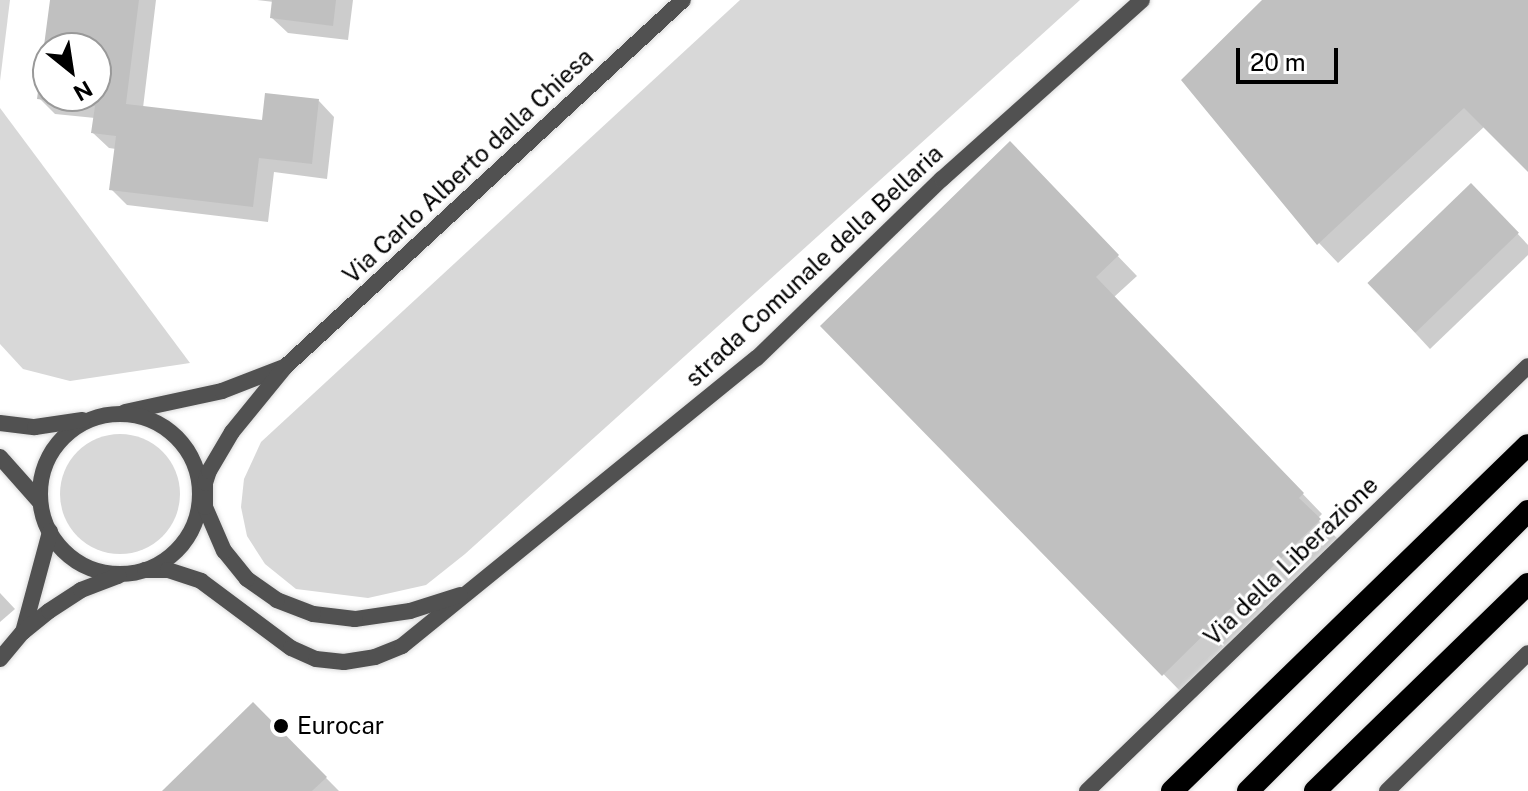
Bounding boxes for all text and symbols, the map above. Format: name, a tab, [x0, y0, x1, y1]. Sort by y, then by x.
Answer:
north arrow	[32, 32, 112, 112]
scale bar	[1240, 32, 1342, 82]
street label: Via Carlo Alberto dalla Chiesa	[337, 42, 599, 290]
text: 20 m	[1250, 48, 1306, 76]
text: N	[69, 75, 97, 107]
street label: strada Comunale della Bellaria	[679, 139, 949, 393]
street label: Via della Liberazione	[1198, 470, 1384, 652]
place label: Eurocar	[297, 712, 384, 740]
marker: Eurocar	[272, 717, 290, 735]

